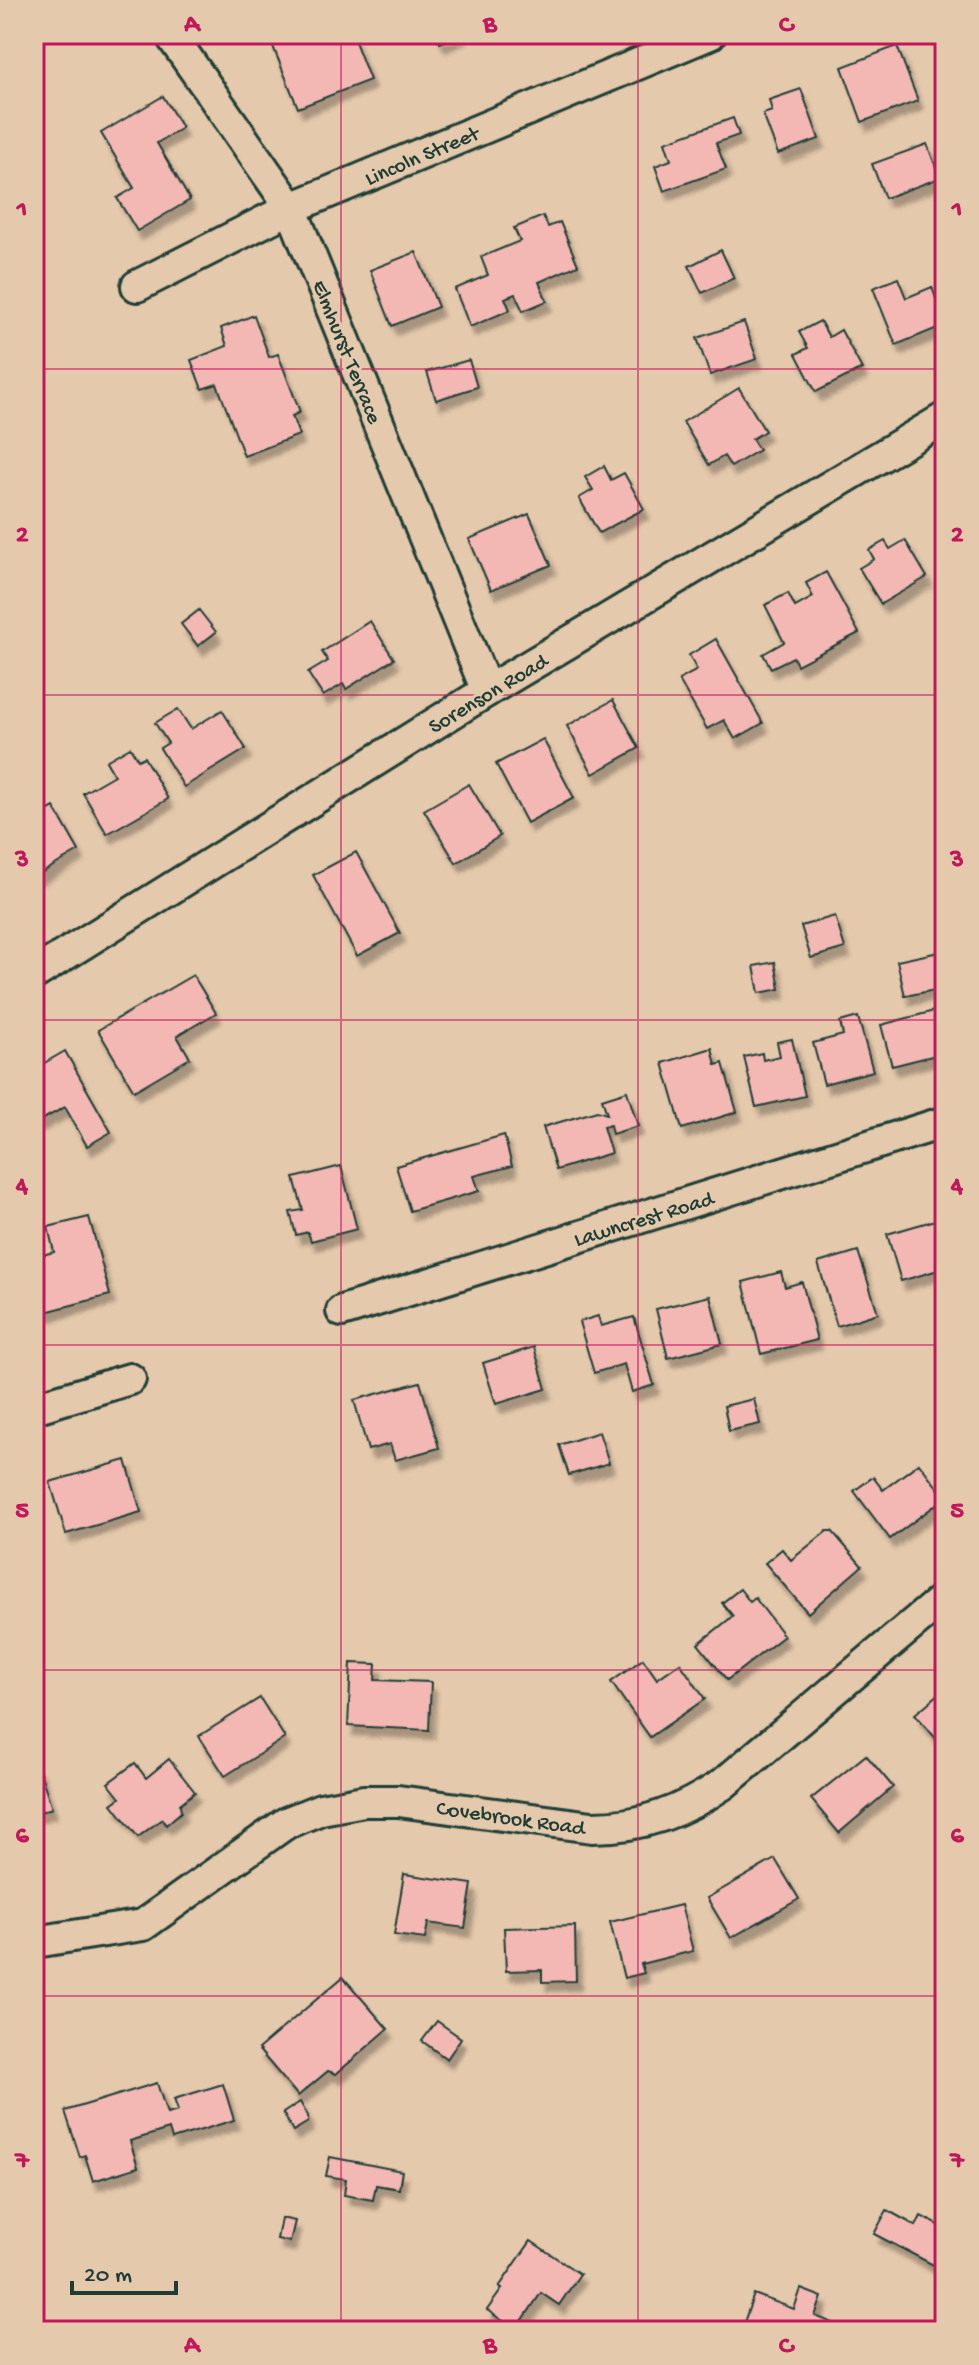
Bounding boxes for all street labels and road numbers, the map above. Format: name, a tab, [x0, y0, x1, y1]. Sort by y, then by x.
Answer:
street label: Lincoln Street	[362, 121, 485, 193]
street label: Elmhurst Terrace	[305, 277, 386, 429]
street label: Sorenson Road	[425, 649, 555, 741]
street label: Lawncrest Road	[571, 1187, 719, 1254]
street label: Covebrook Road	[435, 1797, 588, 1844]

